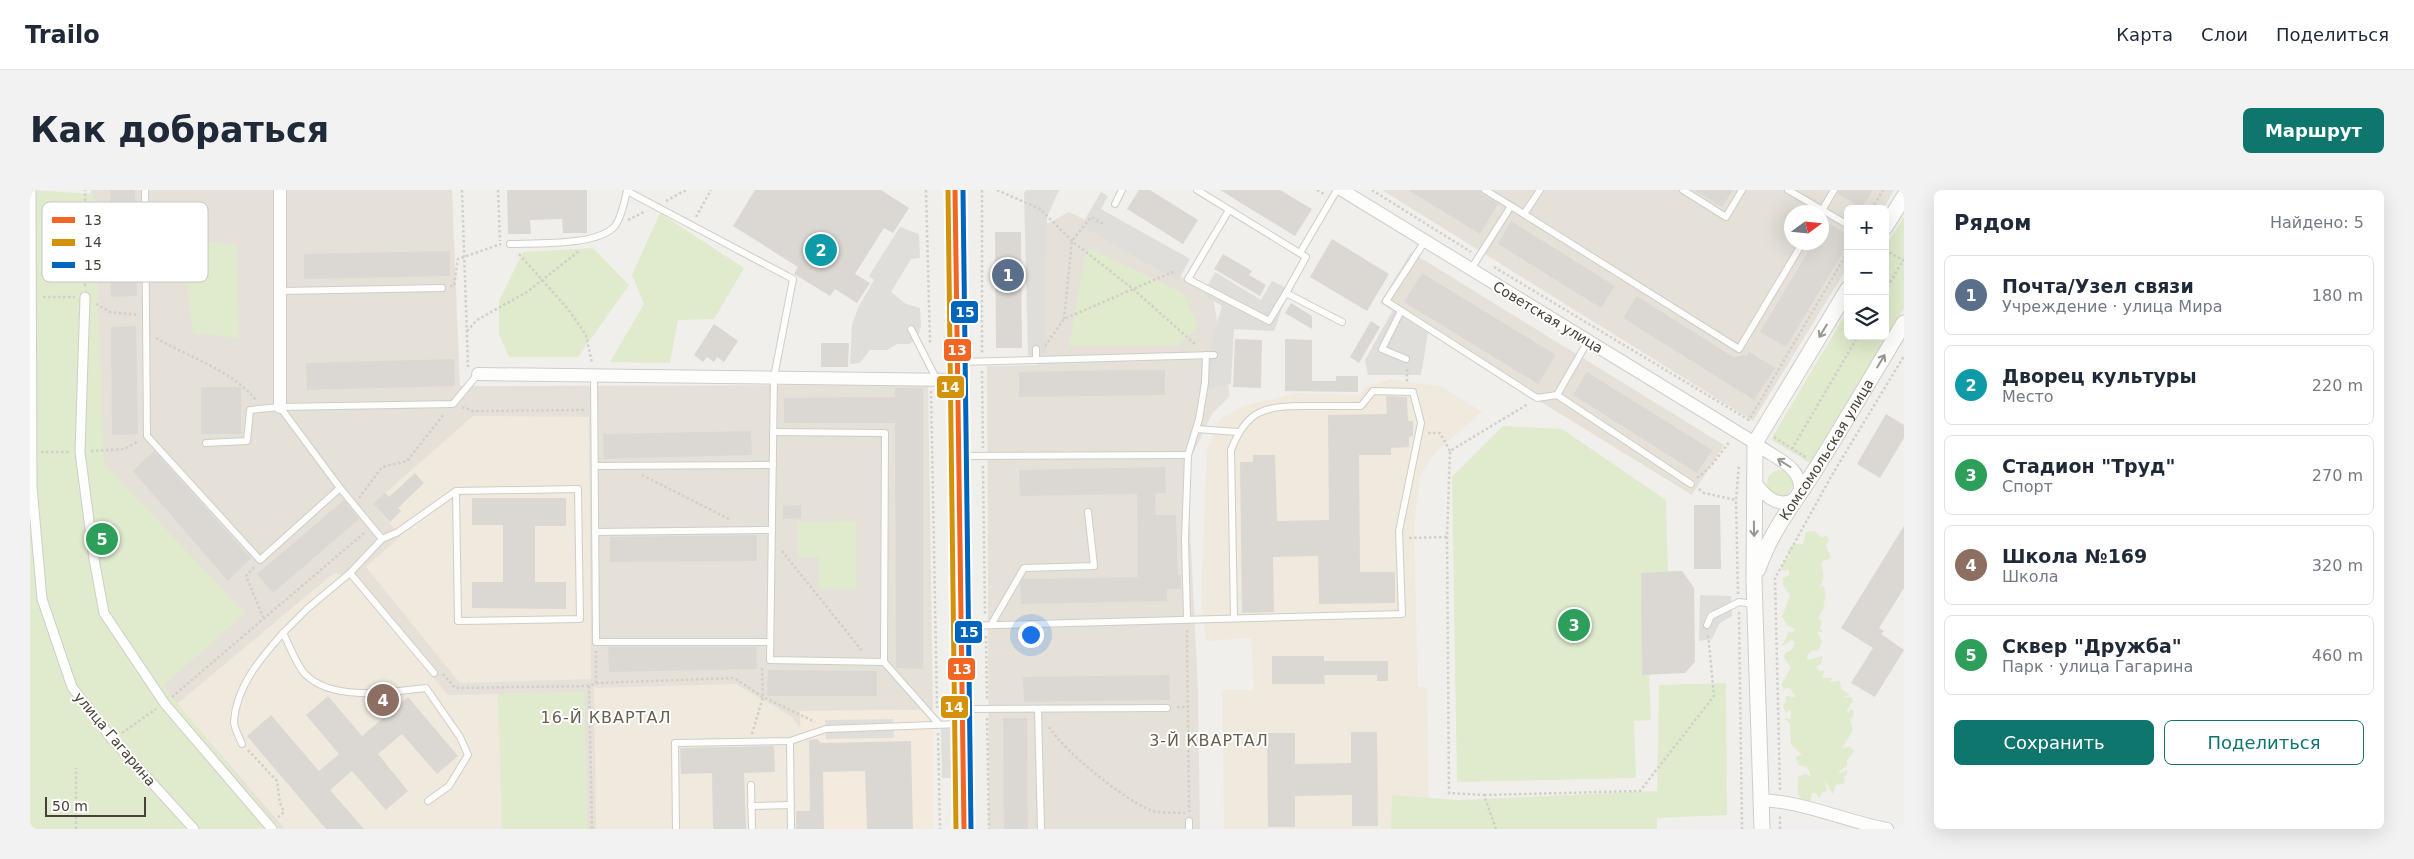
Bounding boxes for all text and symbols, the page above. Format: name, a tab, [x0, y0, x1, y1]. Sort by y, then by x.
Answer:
text: Trailo	[25, 21, 100, 49]
text: Карта	[2116, 24, 2173, 45]
text: Слои	[2201, 24, 2248, 45]
text: Поделиться	[2276, 24, 2389, 45]
button: Маршрут	[2243, 108, 2384, 153]
text: Как добраться	[30, 110, 329, 150]
legend	[42, 202, 208, 282]
north arrow	[1784, 205, 1829, 250]
map controls	[1844, 205, 1889, 340]
button: +	[1844, 205, 1889, 250]
text: Рядом	[1954, 211, 2031, 235]
text: 13	[84, 212, 102, 228]
text: Найдено: 5	[2270, 213, 2364, 232]
pin: 2	[805, 231, 837, 269]
text: 14	[84, 234, 102, 250]
button: −	[1844, 250, 1889, 295]
pin: 1	[992, 256, 1024, 294]
text: 15	[84, 257, 102, 273]
text: Почта/Узел связи	[2002, 275, 2194, 297]
street label: Советская улица	[1490, 278, 1606, 356]
text: 1	[1965, 286, 1977, 305]
text: 180 m	[2312, 286, 2363, 305]
button: layers	[1844, 295, 1889, 340]
text: Учреждение · улица Мира	[2002, 297, 2223, 316]
line badge: 15	[950, 300, 979, 324]
text: 15	[955, 304, 975, 320]
one-way arrow	[1817, 323, 1827, 337]
line badge: 13	[943, 338, 972, 362]
text: 13	[947, 342, 967, 358]
one-way arrow	[1877, 354, 1887, 368]
text: Дворец культуры	[2002, 365, 2197, 387]
line badge: 14	[936, 375, 965, 399]
street label: Комсомольская улица	[1776, 376, 1877, 523]
text: 2	[1965, 376, 1977, 395]
text: 220 m	[2312, 376, 2363, 395]
text: 14	[940, 379, 960, 395]
text: Место	[2002, 387, 2054, 406]
text: Стадион "Труд"	[2002, 455, 2175, 477]
one-way arrow	[1778, 458, 1792, 468]
text: 3	[1965, 466, 1977, 485]
text: 270 m	[2312, 466, 2363, 485]
text: Спорт	[2002, 477, 2053, 496]
pin: 5	[86, 520, 118, 558]
one-way arrow	[1749, 520, 1759, 536]
text: Школа №169	[2002, 545, 2147, 567]
text: 4	[1965, 556, 1977, 575]
text: 320 m	[2312, 556, 2363, 575]
text: Школа	[2002, 567, 2059, 586]
pin: 3	[1558, 606, 1590, 644]
line badge: 15	[954, 620, 983, 644]
your location	[1018, 622, 1044, 648]
text: 15	[959, 624, 979, 640]
text: Сквер "Дружба"	[2002, 635, 2182, 657]
text: 5	[1965, 646, 1977, 665]
text: 460 m	[2312, 646, 2363, 665]
line badge: 13	[947, 657, 976, 681]
text: Парк · улица Гагарина	[2002, 657, 2193, 676]
text: 13	[952, 661, 972, 677]
pin: 4	[367, 681, 399, 719]
street label: улица Гагарина	[71, 689, 159, 789]
line badge: 14	[940, 695, 969, 719]
text: 14	[944, 699, 964, 715]
district label: 16-Й КВАРТАЛ	[541, 708, 671, 727]
button: Сохранить	[1954, 720, 2154, 765]
button: Поделиться	[2164, 720, 2364, 765]
district label: 3-Й КВАРТАЛ	[1149, 731, 1269, 750]
scale bar	[45, 794, 146, 817]
text: 50 m	[52, 798, 88, 814]

